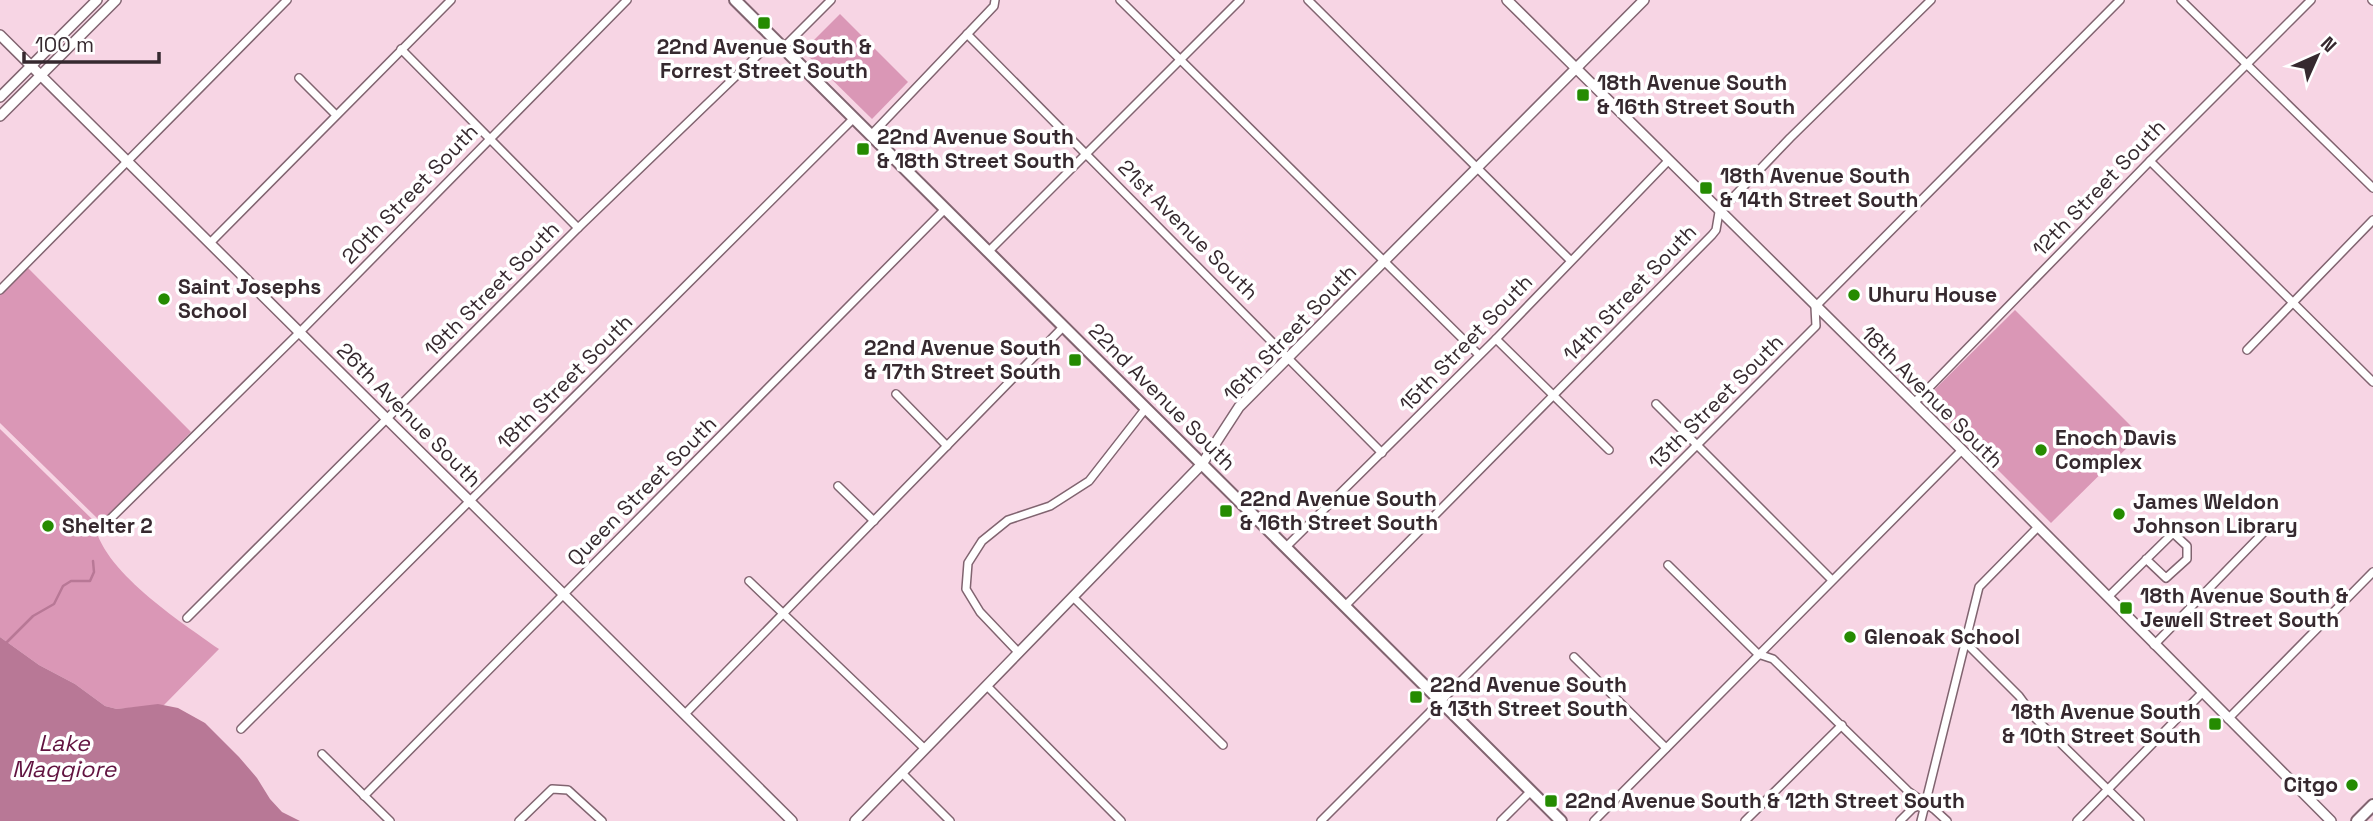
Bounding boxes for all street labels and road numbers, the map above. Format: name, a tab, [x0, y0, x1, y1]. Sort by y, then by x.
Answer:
street label: 12th Street South	[2026, 113, 2171, 262]
street label: 20th Street South	[336, 118, 484, 270]
street label: 21st Avenue South	[1112, 154, 1264, 306]
street label: 19th Street South	[418, 215, 565, 362]
street label: 14th Street South	[1557, 218, 1702, 367]
street label: 16th Street South	[1217, 258, 1362, 407]
street label: 15th Street South	[1393, 269, 1538, 417]
street label: 18th Street South	[491, 308, 638, 455]
street label: 22nd Avenue South	[1083, 317, 1242, 476]
street label: 18th Avenue South	[1856, 320, 2009, 473]
street label: 13th Street South	[1642, 328, 1789, 475]
street label: 26th Avenue South	[331, 337, 487, 493]
street label: Queen Street South	[561, 410, 722, 571]

